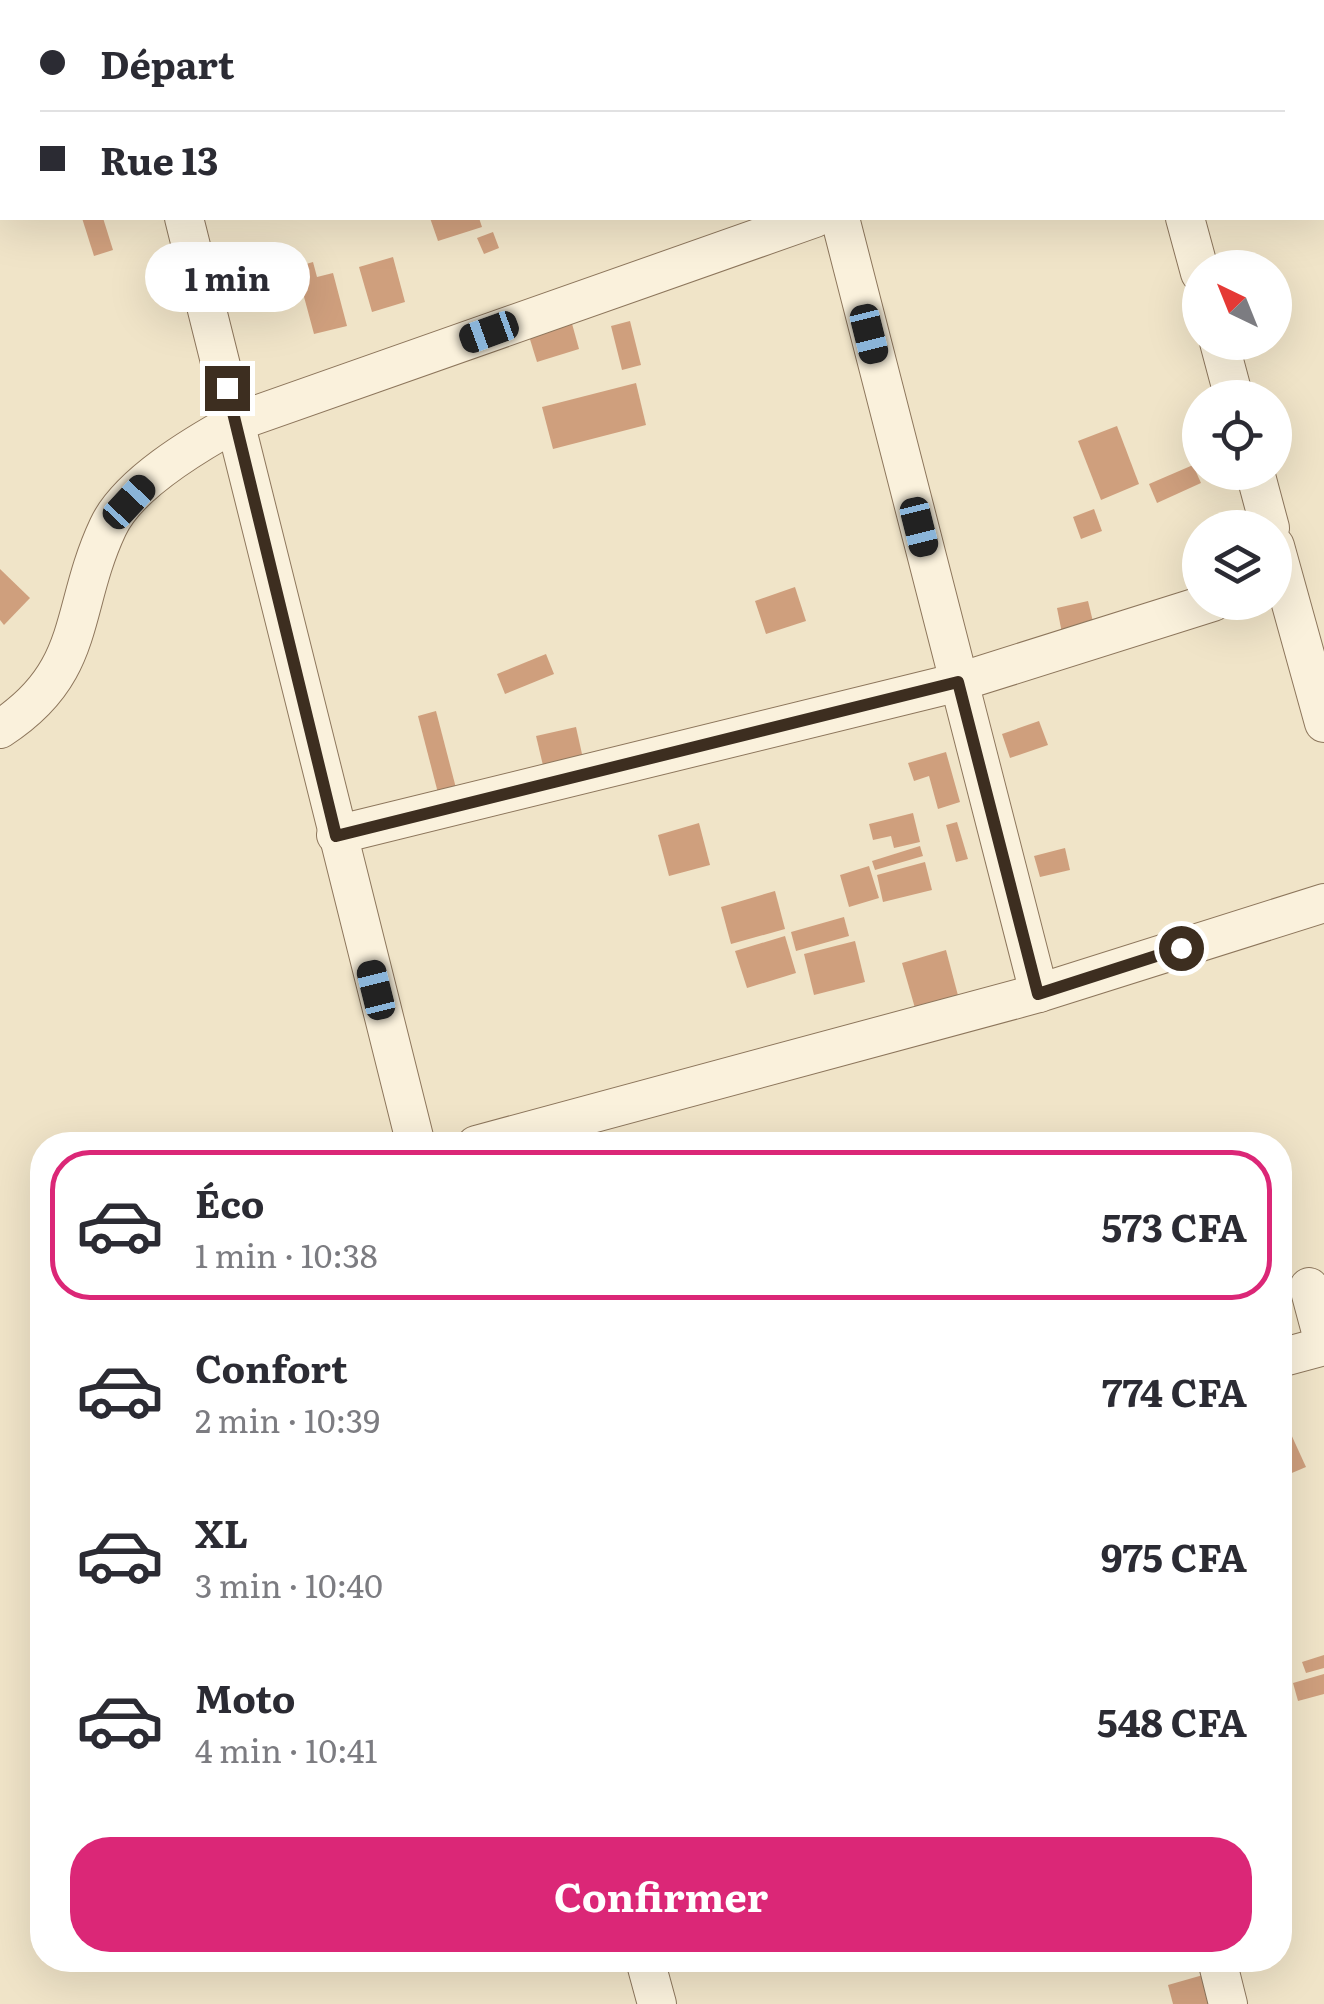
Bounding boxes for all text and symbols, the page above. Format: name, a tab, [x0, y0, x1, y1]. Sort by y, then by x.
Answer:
text: Départ	[100, 34, 235, 91]
text: Rue 13	[100, 130, 219, 187]
callout: 1 min	[144, 243, 310, 313]
north arrow	[1182, 250, 1292, 360]
map controls	[1182, 250, 1292, 620]
text: 1 min	[185, 253, 270, 301]
car	[847, 301, 891, 367]
car	[456, 308, 522, 356]
route end	[205, 366, 250, 411]
button: locate	[1182, 380, 1292, 490]
car	[98, 470, 160, 534]
car	[897, 494, 941, 560]
button: layers	[1182, 510, 1292, 620]
route start	[1159, 926, 1204, 971]
car	[354, 957, 398, 1023]
text: Éco	[195, 1173, 265, 1230]
icon: car	[75, 1180, 165, 1270]
text: 573 CFA	[1101, 1197, 1247, 1254]
text: 1 min · 10:38	[195, 1230, 378, 1278]
text: Confort	[195, 1338, 348, 1395]
icon: car	[75, 1345, 165, 1435]
text: 774 CFA	[1102, 1362, 1247, 1419]
text: 2 min · 10:39	[195, 1395, 380, 1443]
text: XL	[195, 1503, 248, 1560]
icon: car	[75, 1510, 165, 1600]
text: 975 CFA	[1101, 1527, 1247, 1584]
text: 3 min · 10:40	[195, 1560, 383, 1608]
text: Moto	[195, 1668, 295, 1725]
icon: car	[75, 1675, 165, 1765]
text: 548 CFA	[1097, 1692, 1247, 1749]
text: 4 min · 10:41	[195, 1725, 378, 1773]
button: Confirmer	[70, 1837, 1252, 1952]

